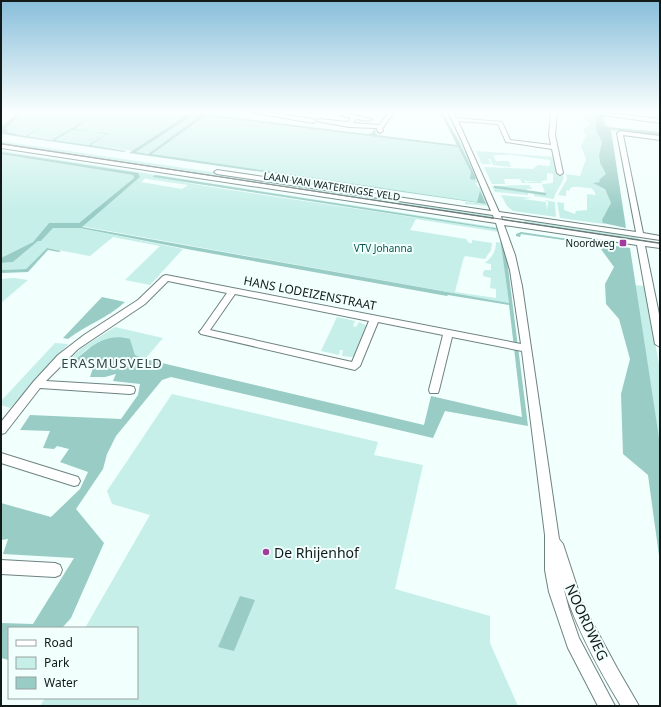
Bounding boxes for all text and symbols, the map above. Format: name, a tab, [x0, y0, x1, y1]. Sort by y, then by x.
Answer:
street label: LAAN VAN WATERINGSE VELD	[263, 168, 401, 204]
place label: Noordweg	[566, 236, 615, 250]
marker: Noordweg	[618, 238, 628, 248]
park label: VTV Johanna	[354, 241, 412, 255]
street label: HANS LODEIZENSTRAAT	[242, 272, 378, 314]
district label: ERASMUSVELD	[61, 354, 163, 372]
place label: De Rhijenhof	[274, 543, 360, 562]
marker: De Rhijenhof	[261, 547, 271, 557]
street label: NOORDWEG	[561, 581, 613, 663]
legend	[8, 627, 138, 699]
text: Road	[44, 634, 73, 651]
text: Park	[44, 654, 70, 671]
text: Water	[44, 674, 78, 691]

